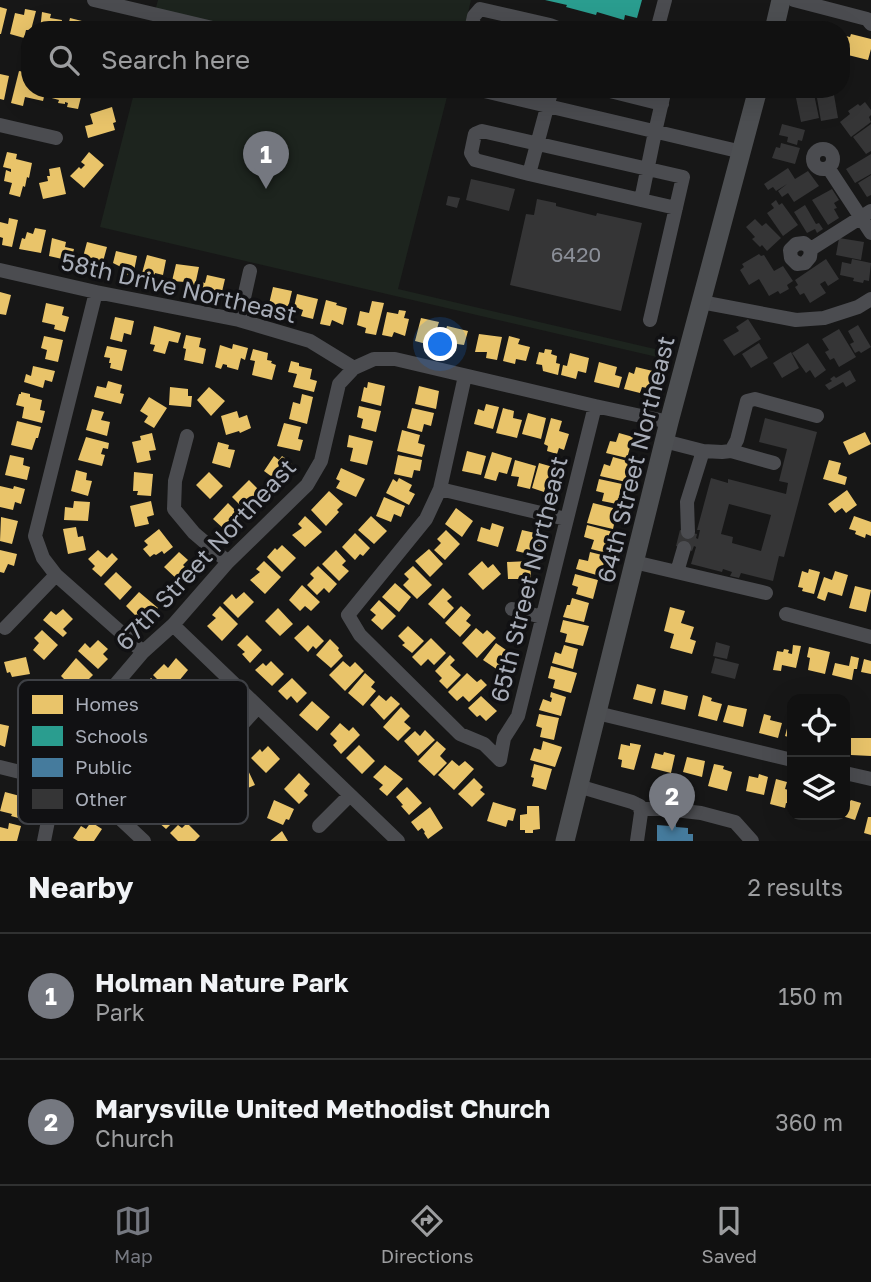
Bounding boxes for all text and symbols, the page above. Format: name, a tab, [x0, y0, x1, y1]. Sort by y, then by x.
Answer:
search box	[21, 21, 850, 98]
icon: search	[45, 41, 83, 79]
text: Search here	[101, 44, 250, 75]
pin: 1	[243, 131, 289, 189]
house number: 6420	[551, 241, 601, 267]
street label: 58th Drive Northeast	[58, 246, 300, 328]
your location	[423, 327, 457, 361]
street label: 64th Street Northeast	[590, 333, 680, 585]
street label: 67th Street Northeast	[109, 452, 301, 656]
street label: 65th Street Northeast	[483, 453, 573, 705]
legend	[18, 680, 248, 824]
text: Homes	[75, 692, 139, 715]
map controls	[787, 694, 850, 820]
button: locate	[787, 694, 850, 757]
text: Schools	[75, 724, 148, 747]
text: Public	[75, 755, 132, 778]
button: layers	[787, 757, 850, 820]
pin: 2	[649, 773, 695, 831]
text: Other	[75, 787, 127, 810]
text: Nearby	[28, 869, 133, 905]
text: 2 results	[747, 873, 843, 901]
text: Holman Nature Park	[95, 967, 349, 998]
text: 1	[45, 982, 57, 1010]
text: 150 m	[778, 982, 843, 1010]
text: Park	[95, 998, 145, 1026]
text: Marysville United Methodist Church	[95, 1093, 550, 1124]
text: 2	[44, 1108, 58, 1136]
text: 360 m	[775, 1108, 843, 1136]
text: Church	[95, 1124, 174, 1152]
tab: Map	[114, 1202, 153, 1267]
tab: Directions	[381, 1202, 474, 1267]
tab: Saved	[702, 1202, 757, 1267]

